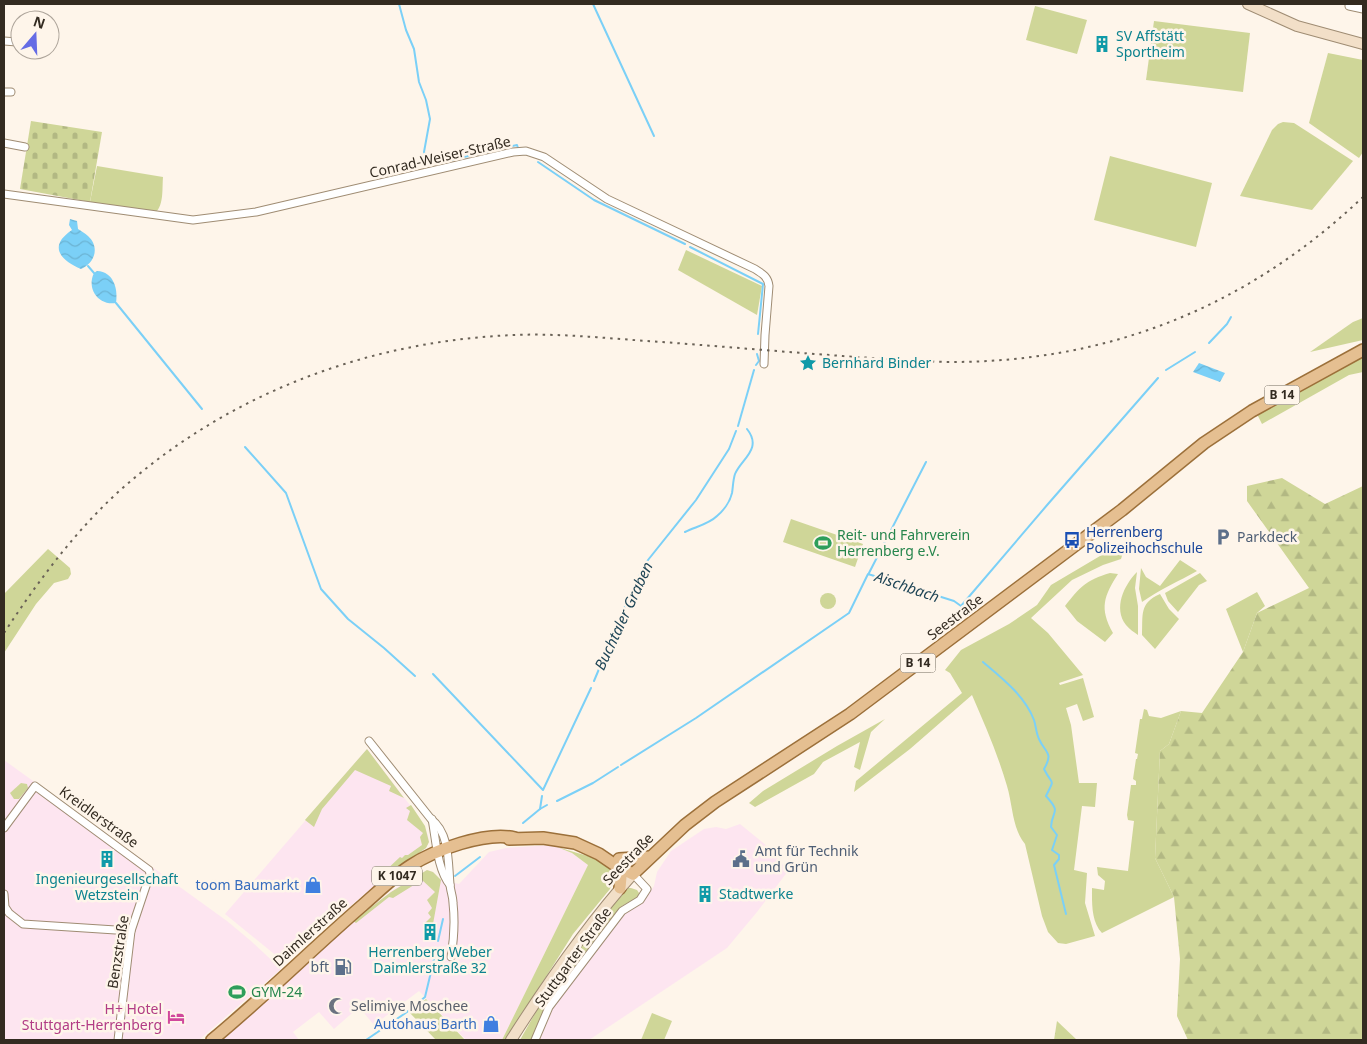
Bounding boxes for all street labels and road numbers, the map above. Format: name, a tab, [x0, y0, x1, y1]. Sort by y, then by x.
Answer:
street label: Conrad-Weiser-Straße	[367, 131, 512, 182]
road number: B 14	[1264, 386, 1300, 404]
street label: Seestraße	[923, 589, 987, 644]
road number: B 14	[900, 654, 936, 672]
street label: Kreidlerstraße	[56, 781, 143, 852]
street label: Seestraße	[598, 828, 657, 889]
road number: K 1047	[372, 866, 422, 886]
street label: Daimlerstraße	[268, 893, 351, 970]
street label: Stuttgarter Straße	[530, 903, 615, 1010]
street label: Benzstraße	[102, 914, 133, 990]

